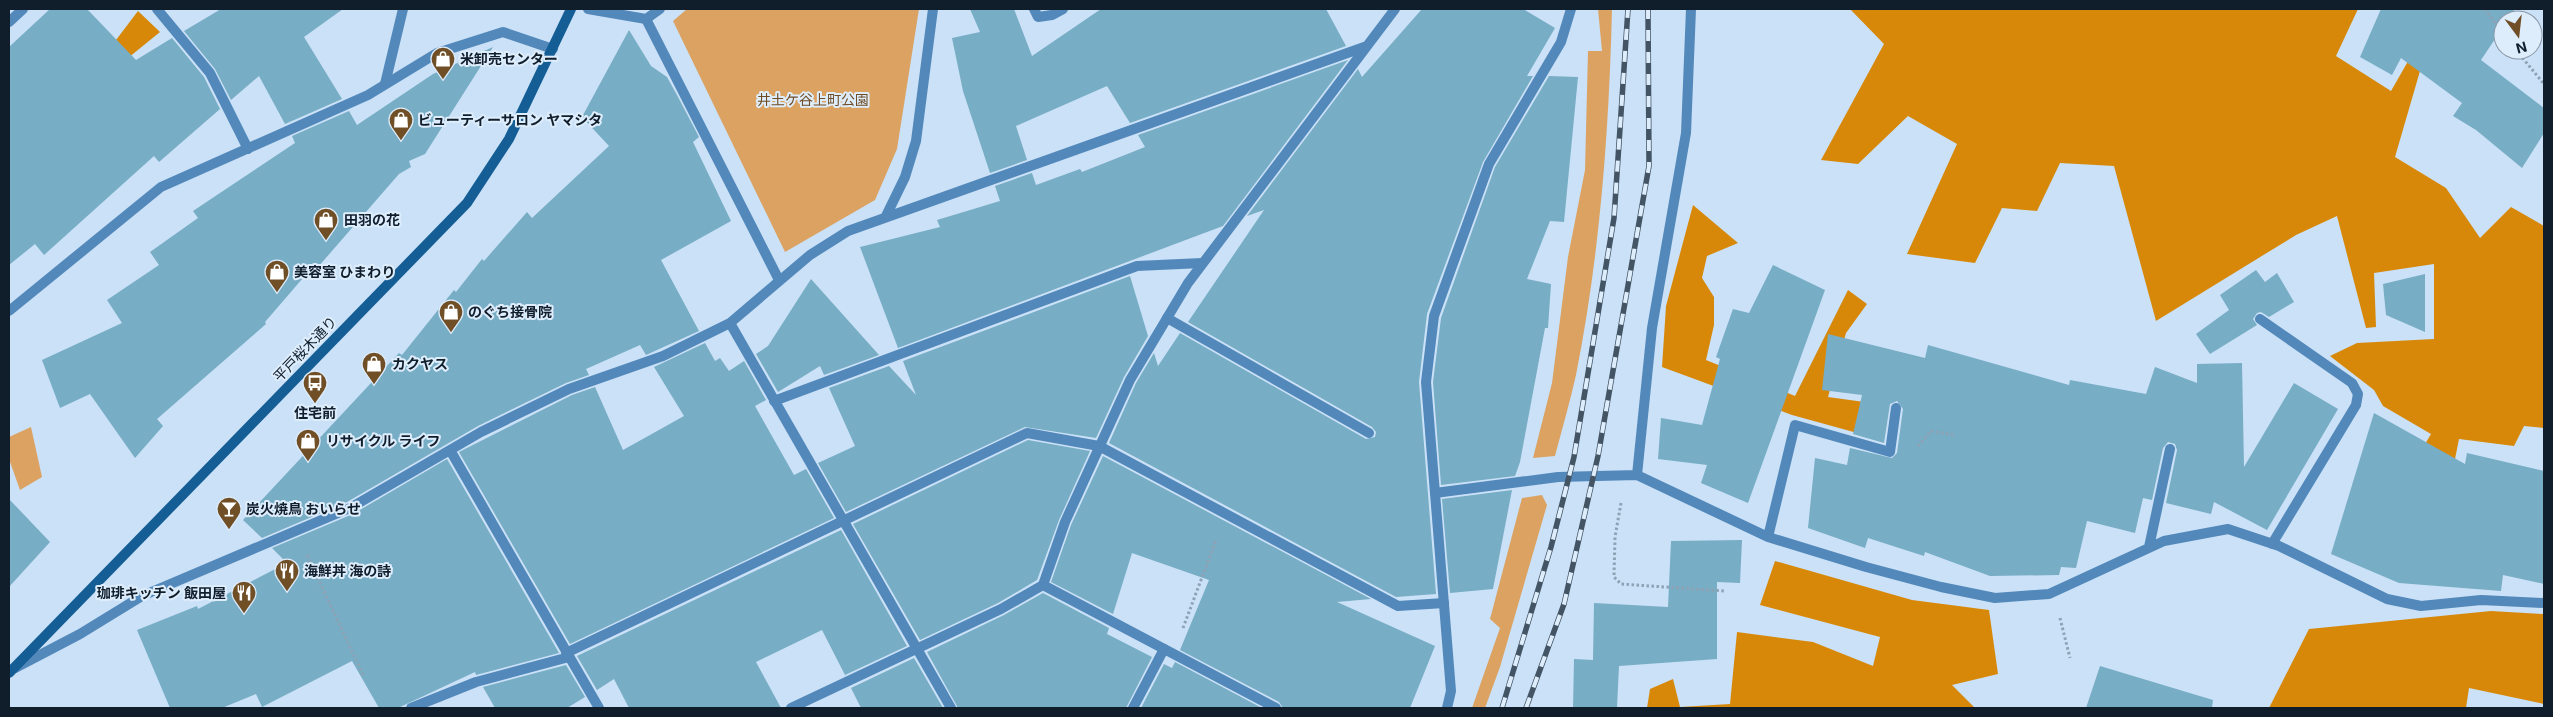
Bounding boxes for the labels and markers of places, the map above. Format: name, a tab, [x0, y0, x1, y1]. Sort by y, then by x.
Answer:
shop icon: 米卸売センター	[430, 46, 456, 80]
place label: 米卸売センター	[460, 50, 558, 67]
shop icon: ビューティーサロン ヤマシタ	[388, 107, 414, 141]
place label: ビューティーサロン ヤマシタ	[418, 111, 602, 128]
shop icon: 田羽の花	[313, 207, 339, 241]
place label: 田羽の花	[344, 211, 400, 228]
shop icon: 美容室 ひまわり	[264, 259, 290, 293]
place label: 美容室 ひまわり	[294, 263, 395, 280]
shop icon: のぐち接骨院	[438, 299, 464, 333]
place label: のぐち接骨院	[468, 303, 552, 320]
shop icon: カクヤス	[361, 351, 387, 385]
place label: カクヤス	[392, 355, 448, 372]
bus stop icon: 住宅前	[302, 370, 328, 404]
place label: 住宅前	[294, 404, 336, 421]
shop icon: リサイクル ライフ	[295, 428, 321, 462]
place label: リサイクル ライフ	[326, 432, 441, 449]
bar icon: 炭火焼鳥 おいらせ	[216, 496, 242, 530]
place label: 炭火焼鳥 おいらせ	[246, 500, 361, 517]
restaurant icon: 海鮮丼 海の詩	[274, 558, 300, 592]
place label: 海鮮丼 海の詩	[304, 562, 391, 579]
restaurant icon: 珈琲キッチン 飯田屋	[231, 580, 257, 614]
place label: 珈琲キッチン 飯田屋	[97, 584, 226, 601]

